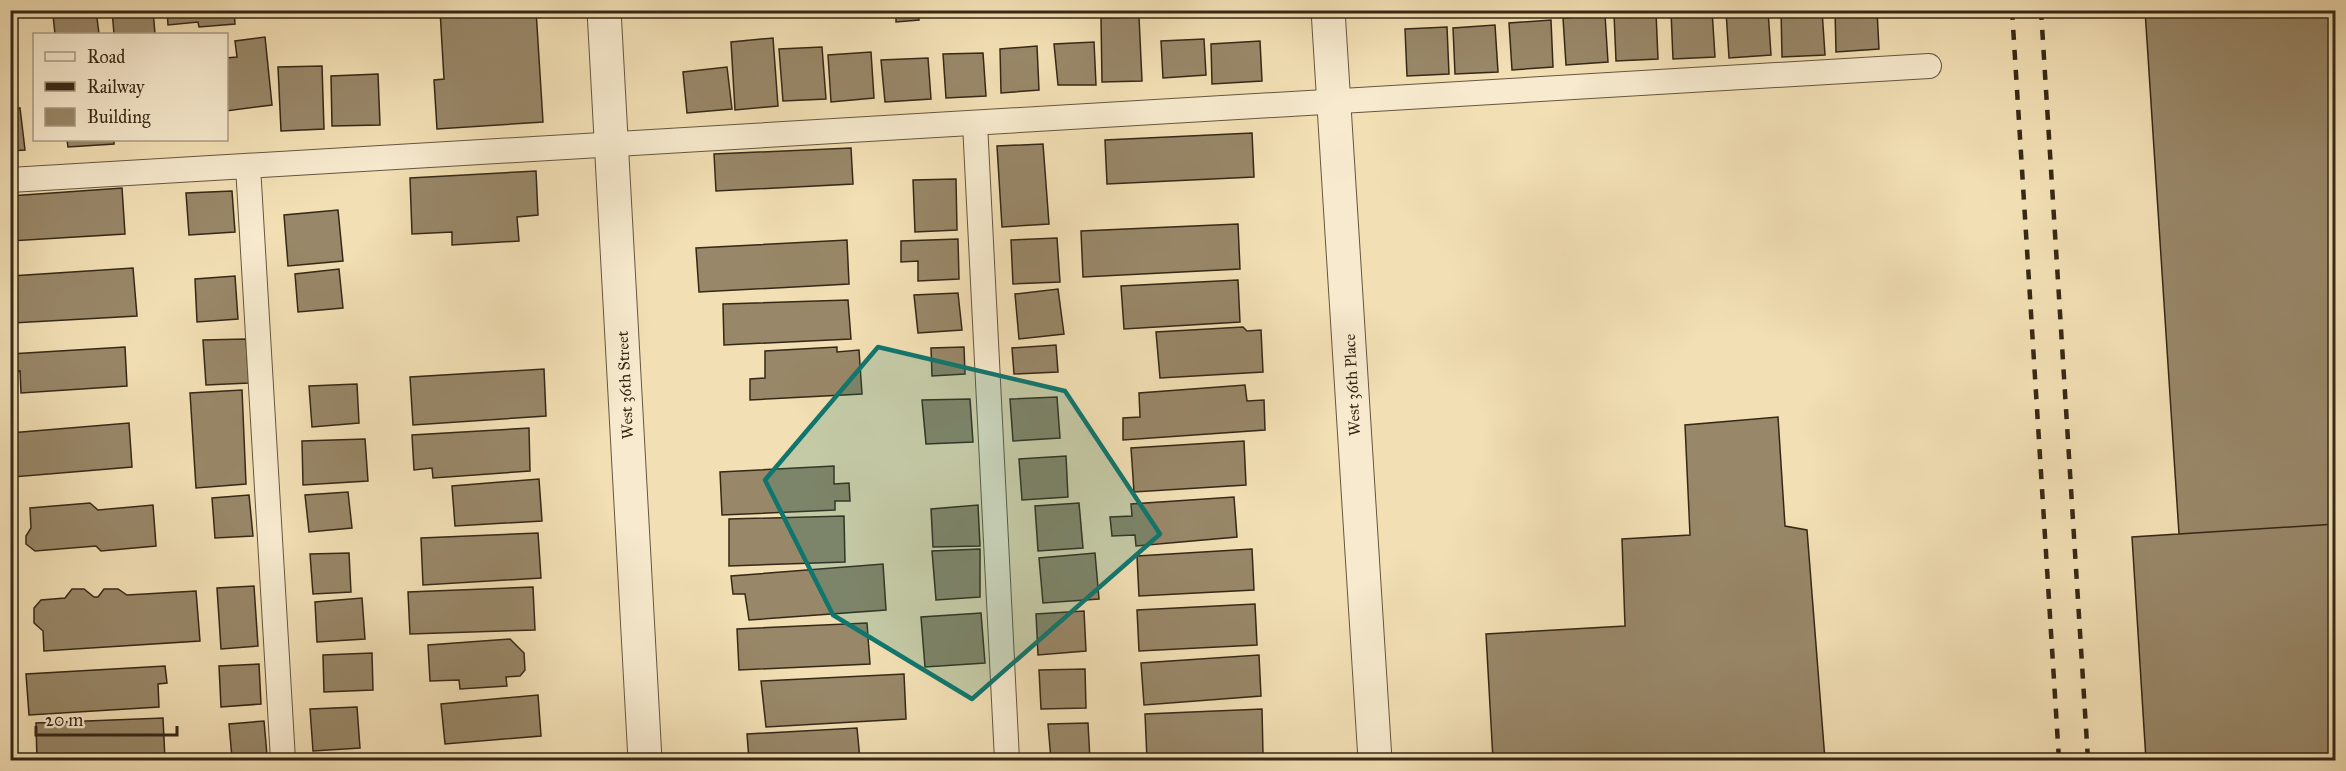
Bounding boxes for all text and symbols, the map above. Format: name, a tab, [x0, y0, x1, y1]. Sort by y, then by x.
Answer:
legend	[33, 33, 228, 141]
text: Road	[87, 46, 125, 68]
text: Railway	[87, 76, 145, 98]
text: Building	[87, 106, 151, 129]
street label: West 36th Street	[613, 330, 637, 440]
street label: West 36th Place	[1340, 333, 1364, 437]
scale bar	[36, 699, 177, 737]
text: 20 m	[45, 709, 83, 731]

